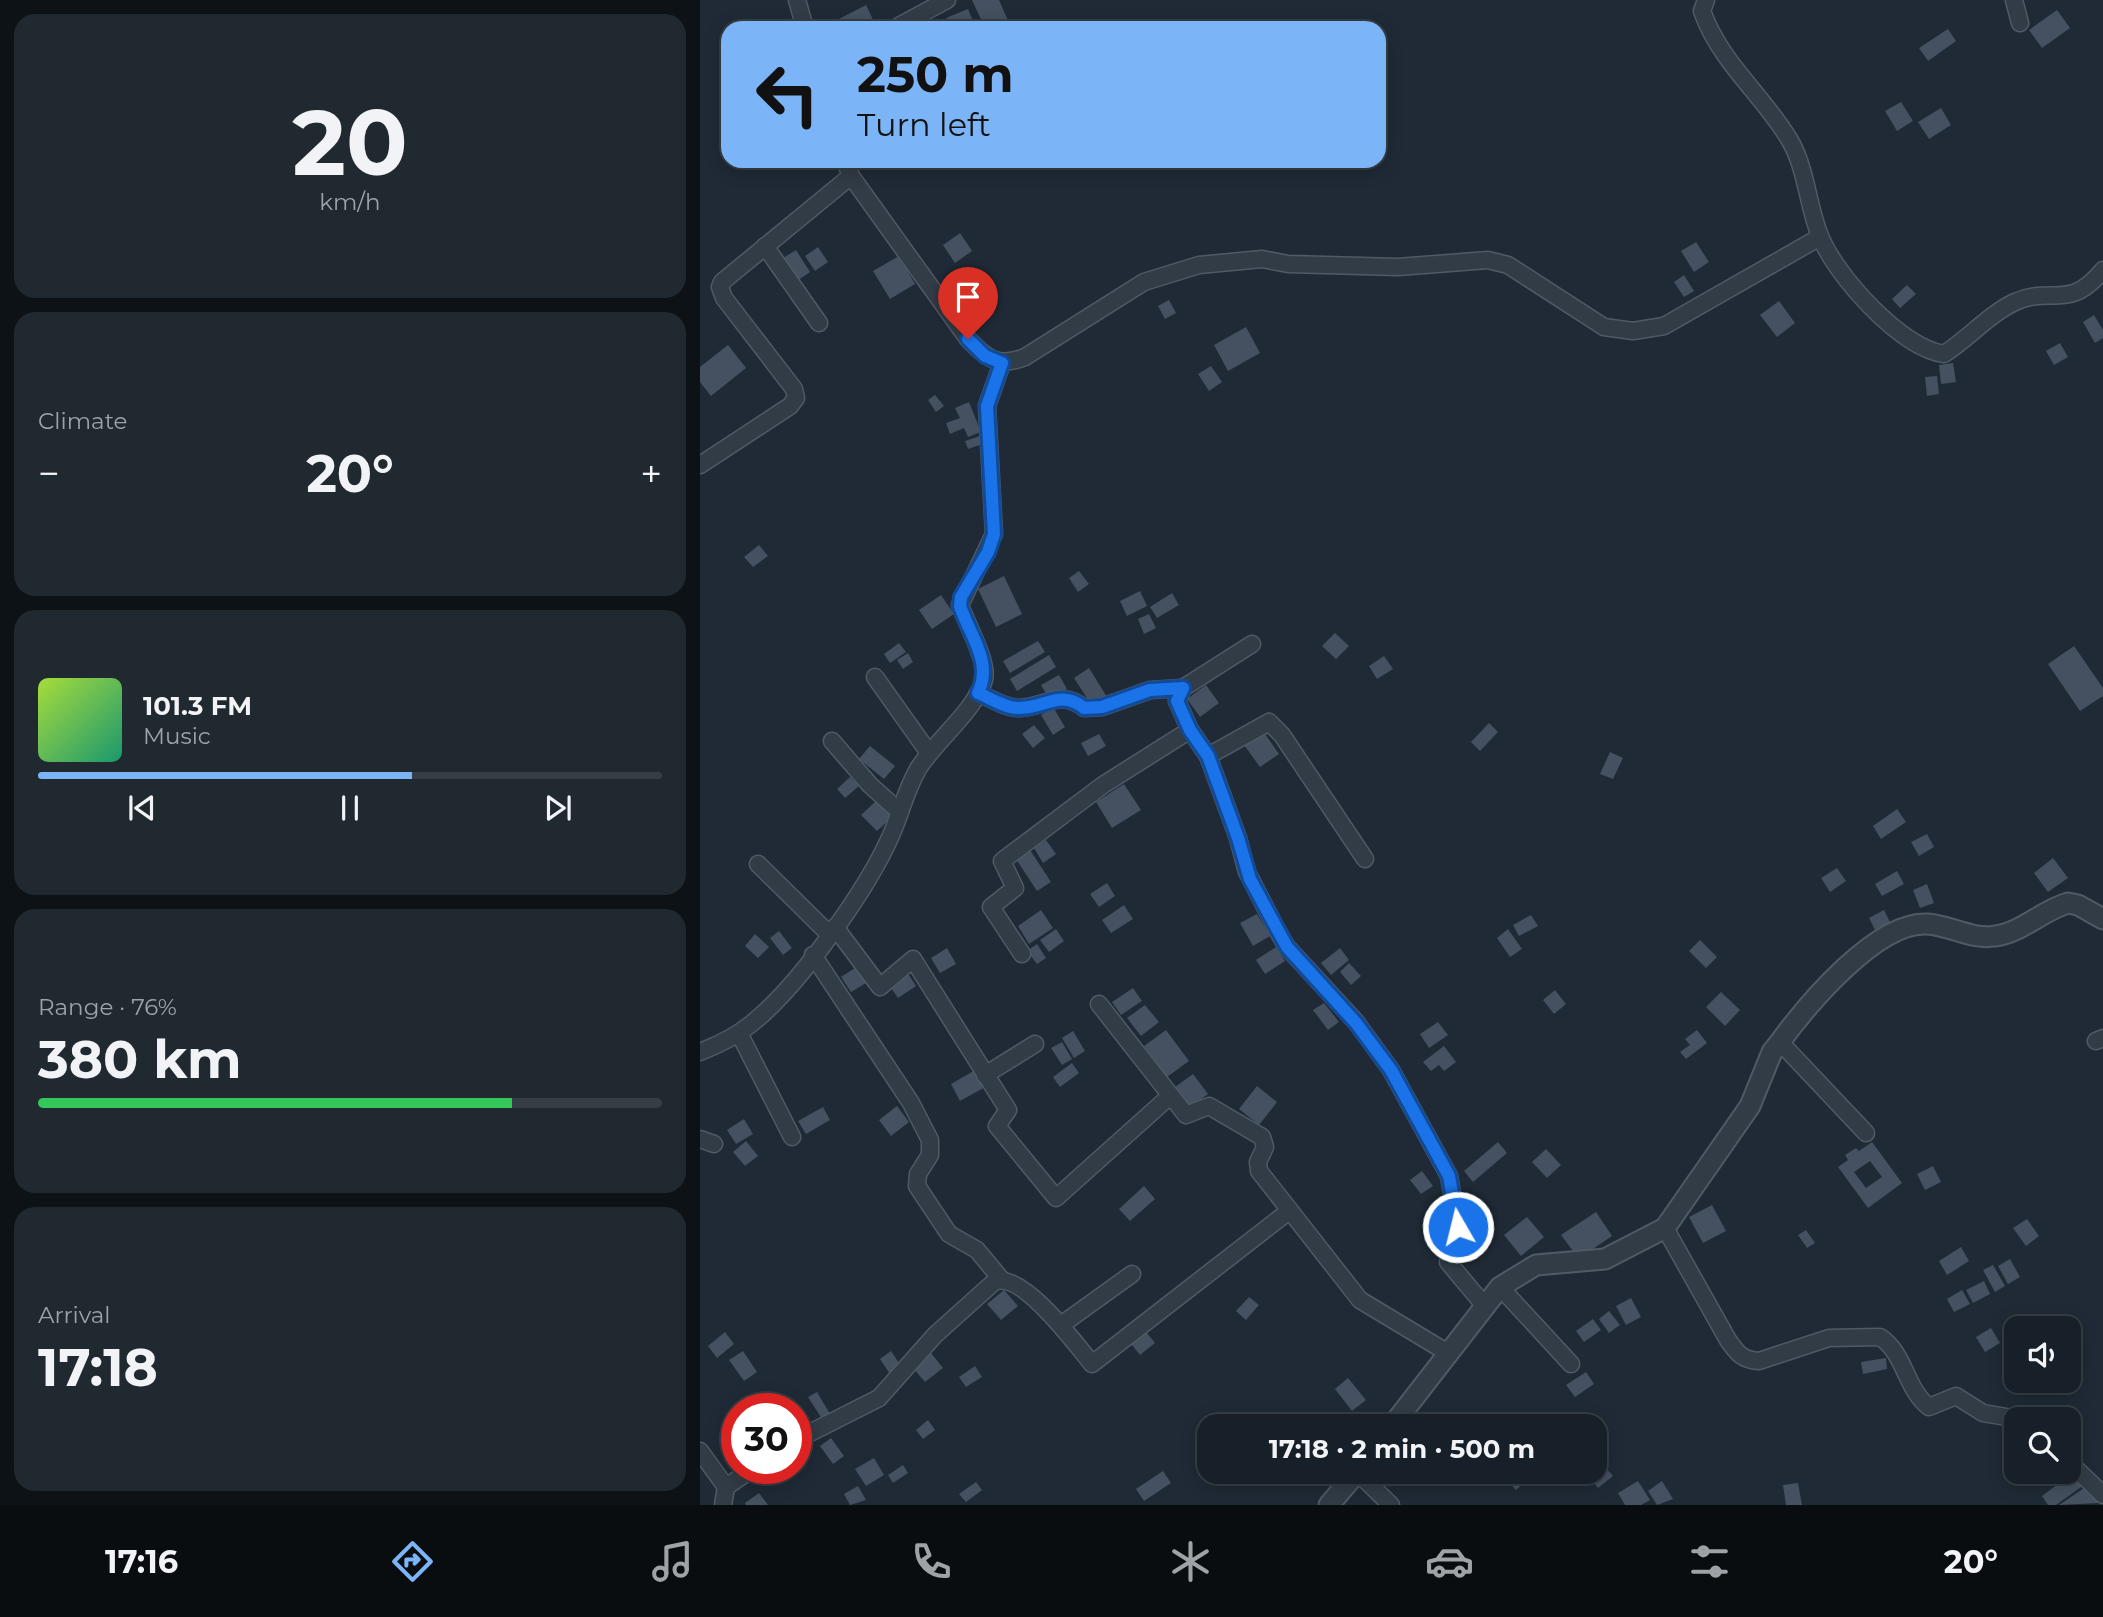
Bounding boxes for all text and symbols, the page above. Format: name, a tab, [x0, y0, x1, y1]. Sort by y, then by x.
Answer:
text: 250 m	[857, 45, 1014, 104]
icon: left	[742, 49, 833, 140]
text: 20	[292, 87, 408, 198]
text: Turn left	[857, 105, 991, 144]
text: km/h	[319, 188, 381, 216]
pin	[938, 267, 998, 339]
icon: arrive	[949, 278, 987, 316]
text: Climate	[38, 407, 127, 435]
text: 20°	[306, 442, 394, 505]
text: −	[38, 450, 60, 497]
text: +	[640, 450, 662, 497]
text: 101.3 FM	[143, 690, 252, 722]
text: Music	[143, 722, 211, 750]
icon: previous	[123, 789, 161, 827]
icon: pause	[331, 789, 369, 827]
icon: next	[539, 789, 577, 827]
text: Range · 76%	[38, 993, 177, 1021]
text: 380 km	[38, 1028, 242, 1091]
position arrow	[1421, 1190, 1495, 1264]
text: Arrival	[38, 1301, 111, 1329]
map controls	[2004, 1316, 2081, 1484]
button: sound	[2004, 1316, 2081, 1393]
text: 17:18	[38, 1336, 158, 1399]
speed limit sign: 30	[721, 1393, 812, 1484]
button: search	[2004, 1407, 2081, 1484]
text: 17:18 · 2 min · 500 m	[1269, 1433, 1535, 1465]
icon: directions	[388, 1537, 437, 1586]
icon: music	[648, 1537, 697, 1586]
icon: phone	[907, 1537, 956, 1586]
icon: climate	[1166, 1537, 1215, 1586]
icon: car	[1425, 1537, 1474, 1586]
icon: filters	[1685, 1537, 1734, 1586]
text: 17:16	[105, 1542, 178, 1581]
text: 20°	[1944, 1542, 1998, 1581]

